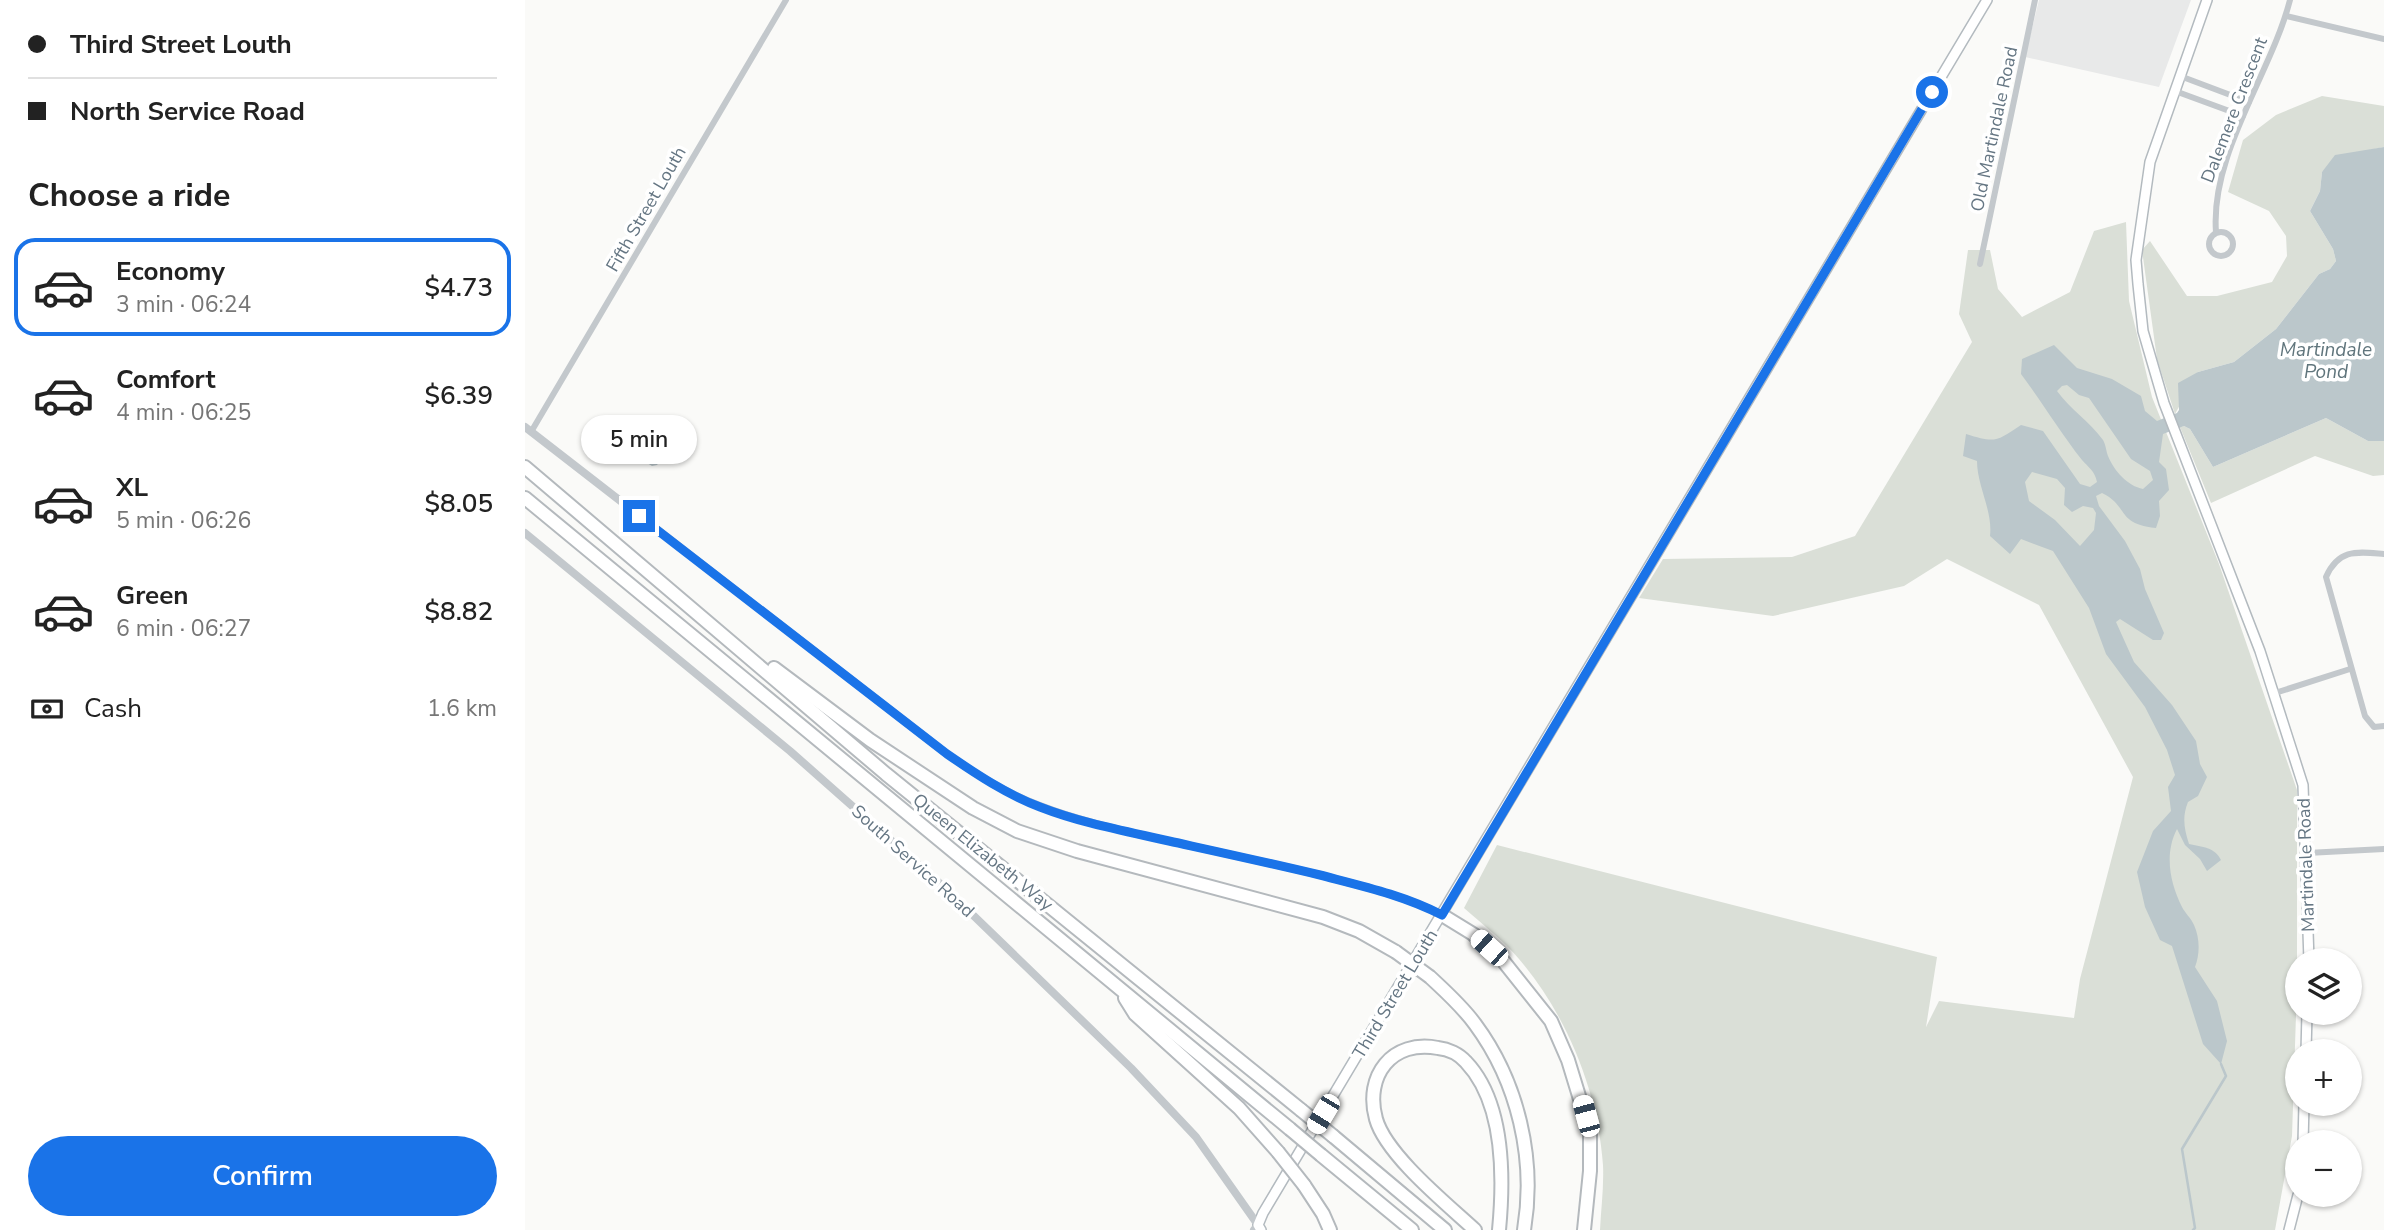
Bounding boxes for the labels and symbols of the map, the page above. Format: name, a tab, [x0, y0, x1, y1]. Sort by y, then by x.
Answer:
street label: Dalemere Crescent	[2195, 33, 2273, 186]
street label: Old Martindale Road	[1965, 44, 2023, 214]
route start	[1916, 76, 1948, 108]
street label: Fifth Street Louth	[600, 142, 692, 276]
water label: Martindale Pond	[2280, 337, 2372, 385]
callout: 5 min	[581, 414, 697, 463]
route end	[623, 500, 655, 532]
street label: Queen Elizabeth Way	[908, 788, 1059, 917]
street label: Martindale Road	[2292, 798, 2320, 932]
street label: South Service Road	[846, 799, 980, 923]
street label: Third Street Louth	[1347, 925, 1443, 1063]
car	[1467, 926, 1512, 970]
car	[1304, 1091, 1343, 1137]
car	[1571, 1093, 1602, 1139]

